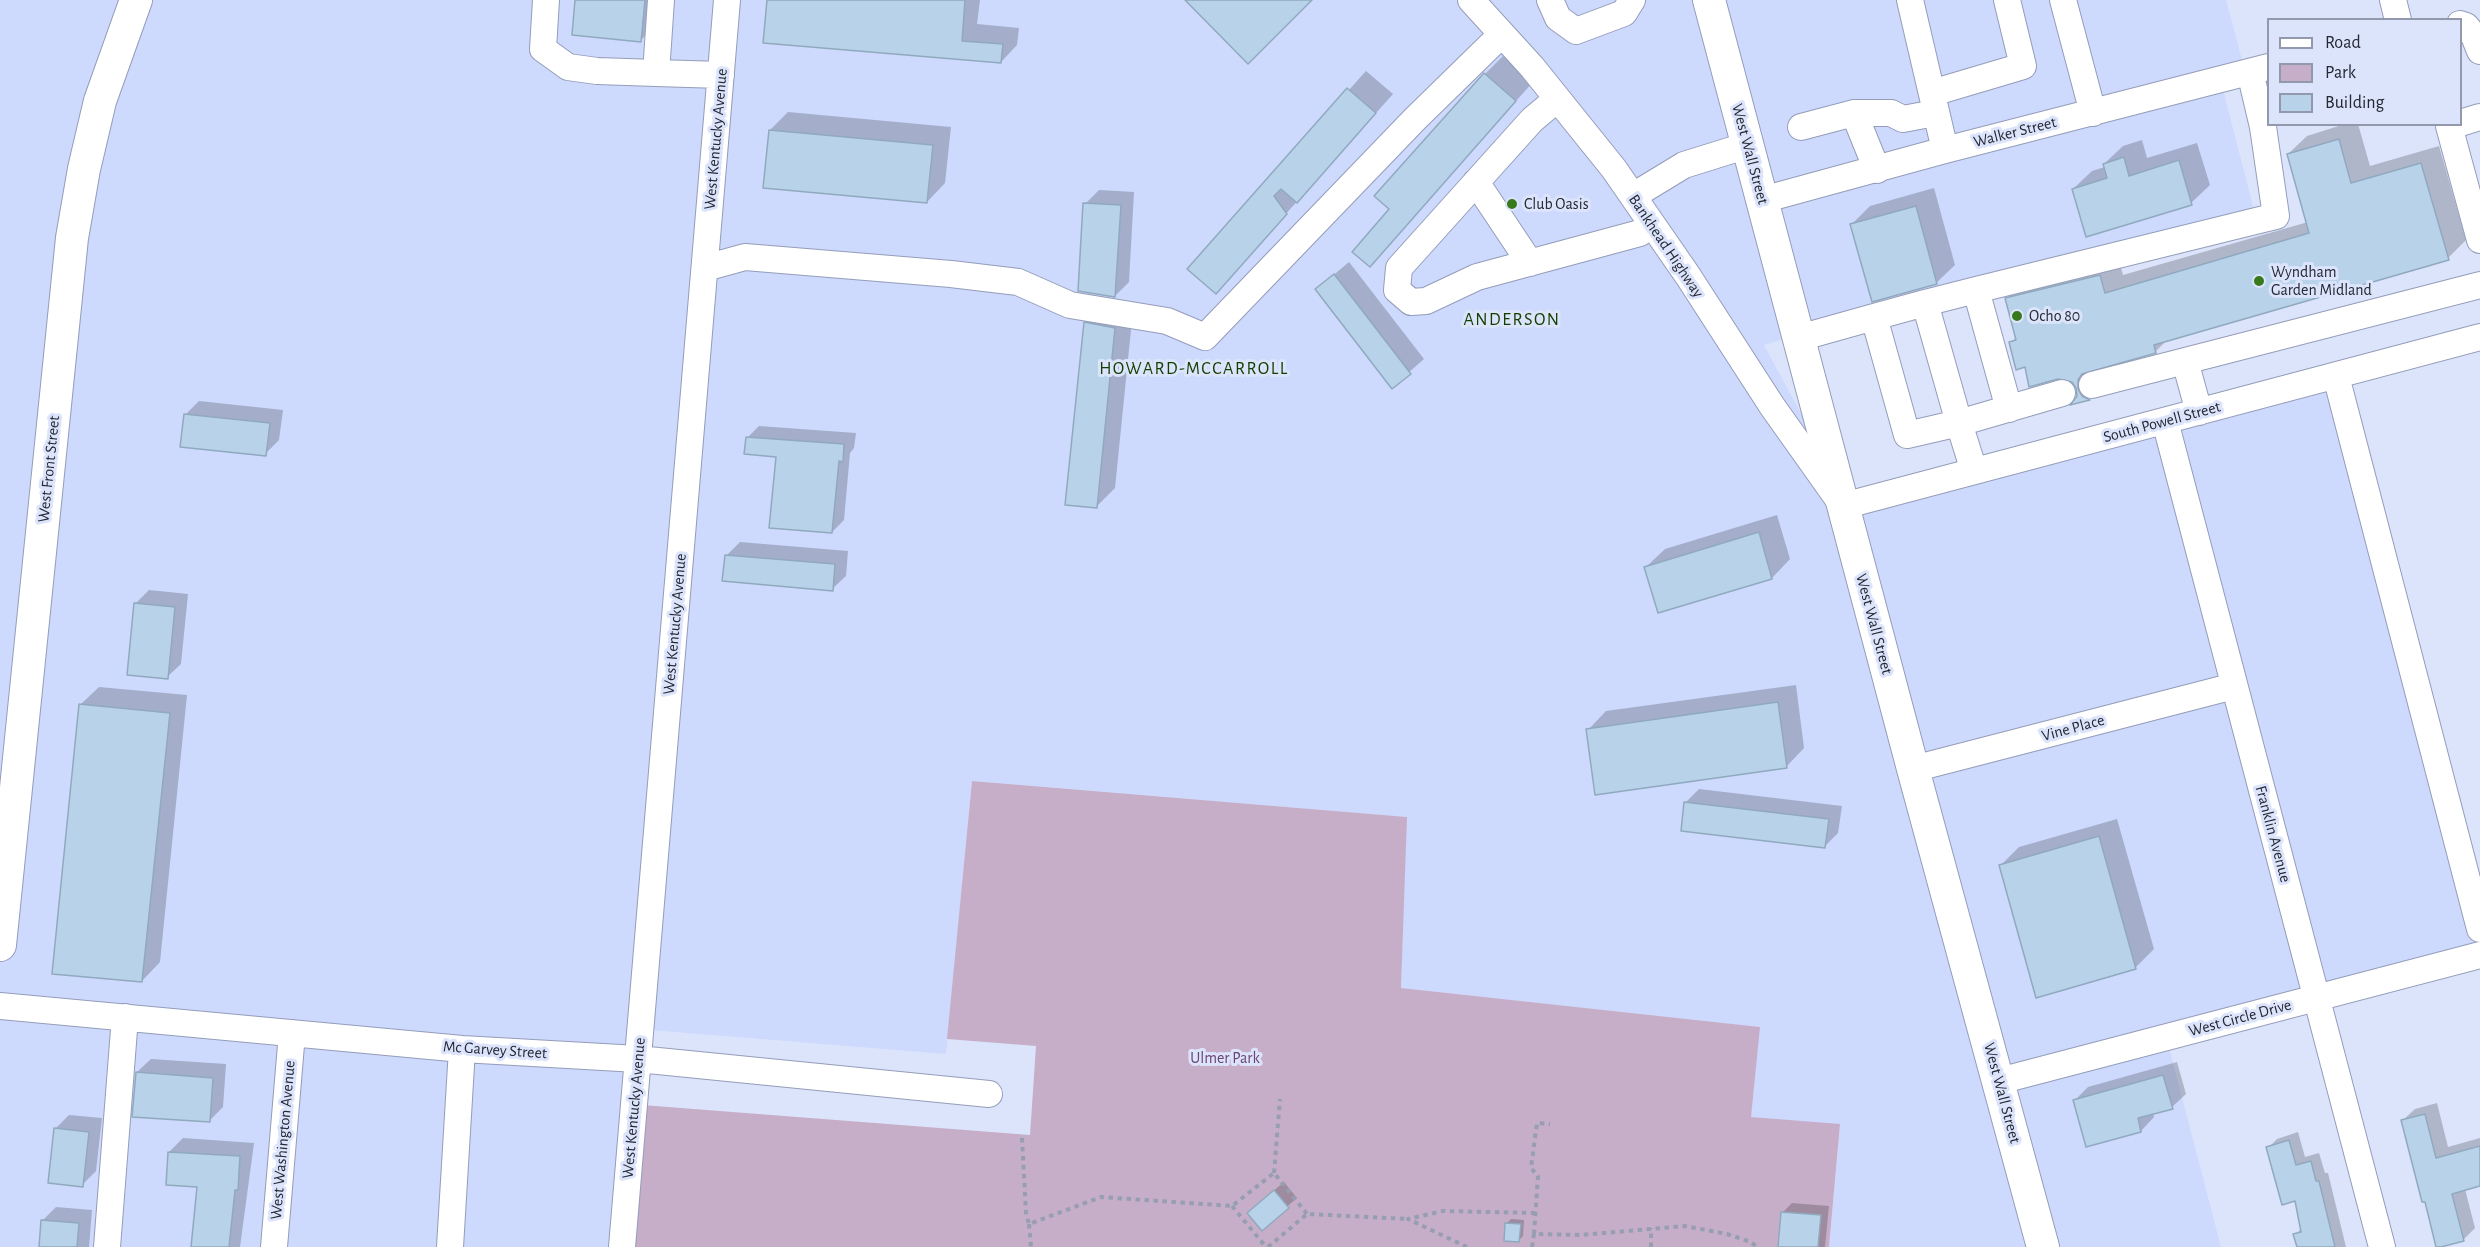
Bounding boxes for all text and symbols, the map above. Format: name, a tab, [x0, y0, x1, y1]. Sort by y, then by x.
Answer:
legend	[2267, 18, 2462, 126]
text: Road	[2325, 34, 2361, 52]
text: Park	[2325, 64, 2356, 82]
street label: West Kentucky Avenue	[700, 68, 732, 210]
text: Building	[2325, 94, 2384, 112]
street label: West Wall Street	[1727, 101, 1773, 207]
street label: Walker Street	[1972, 112, 2058, 152]
street label: Bankhead Highway	[1624, 191, 1708, 301]
place label: Club Oasis	[1524, 194, 1589, 214]
marker: Club Oasis	[1505, 197, 1519, 211]
place label: Wyndham Garden Midland	[2271, 262, 2372, 300]
marker: Wyndham Garden Midland	[2252, 274, 2266, 288]
place label: Ocho 80	[2029, 306, 2080, 326]
district label: ANDERSON	[1463, 309, 1561, 331]
marker: Ocho 80	[2010, 309, 2024, 323]
district label: HOWARD-MCCARROLL	[1099, 358, 1289, 380]
street label: South Powell Street	[2101, 397, 2223, 447]
street label: West Front Street	[34, 415, 64, 523]
street label: West Kentucky Avenue	[659, 553, 691, 695]
street label: West Wall Street	[1851, 571, 1897, 677]
street label: Vine Place	[2039, 710, 2107, 746]
street label: Franklin Avenue	[2251, 783, 2295, 885]
street label: West Circle Drive	[2187, 995, 2293, 1041]
street label: Mc Garvey Street	[442, 1037, 548, 1063]
street label: West Kentucky Avenue	[618, 1037, 650, 1179]
street label: West Wall Street	[1979, 1040, 2025, 1146]
park label: Ulmer Park	[1190, 1048, 1260, 1068]
street label: West Washington Avenue	[266, 1060, 300, 1220]

